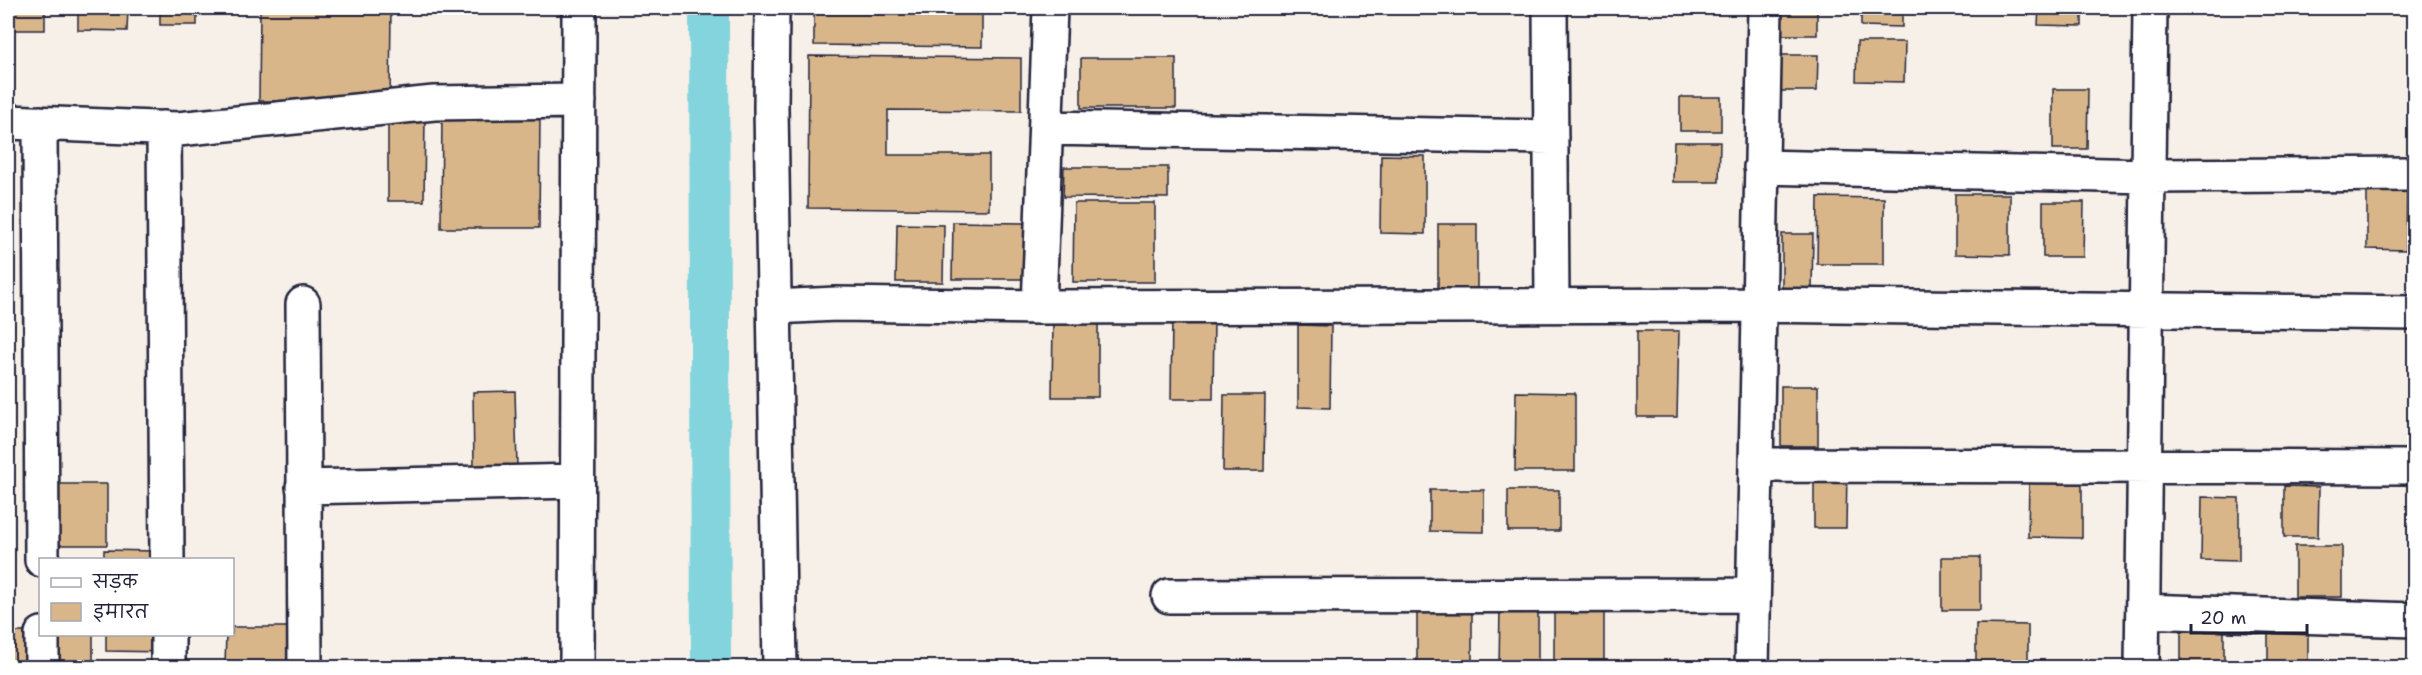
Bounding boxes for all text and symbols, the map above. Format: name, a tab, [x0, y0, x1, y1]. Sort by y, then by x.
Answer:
legend	[39, 558, 234, 636]
text: सड़क	[92, 570, 138, 594]
scale bar	[2191, 597, 2306, 635]
text: इमारत	[93, 600, 149, 624]
text: 20 m	[2200, 606, 2246, 630]

